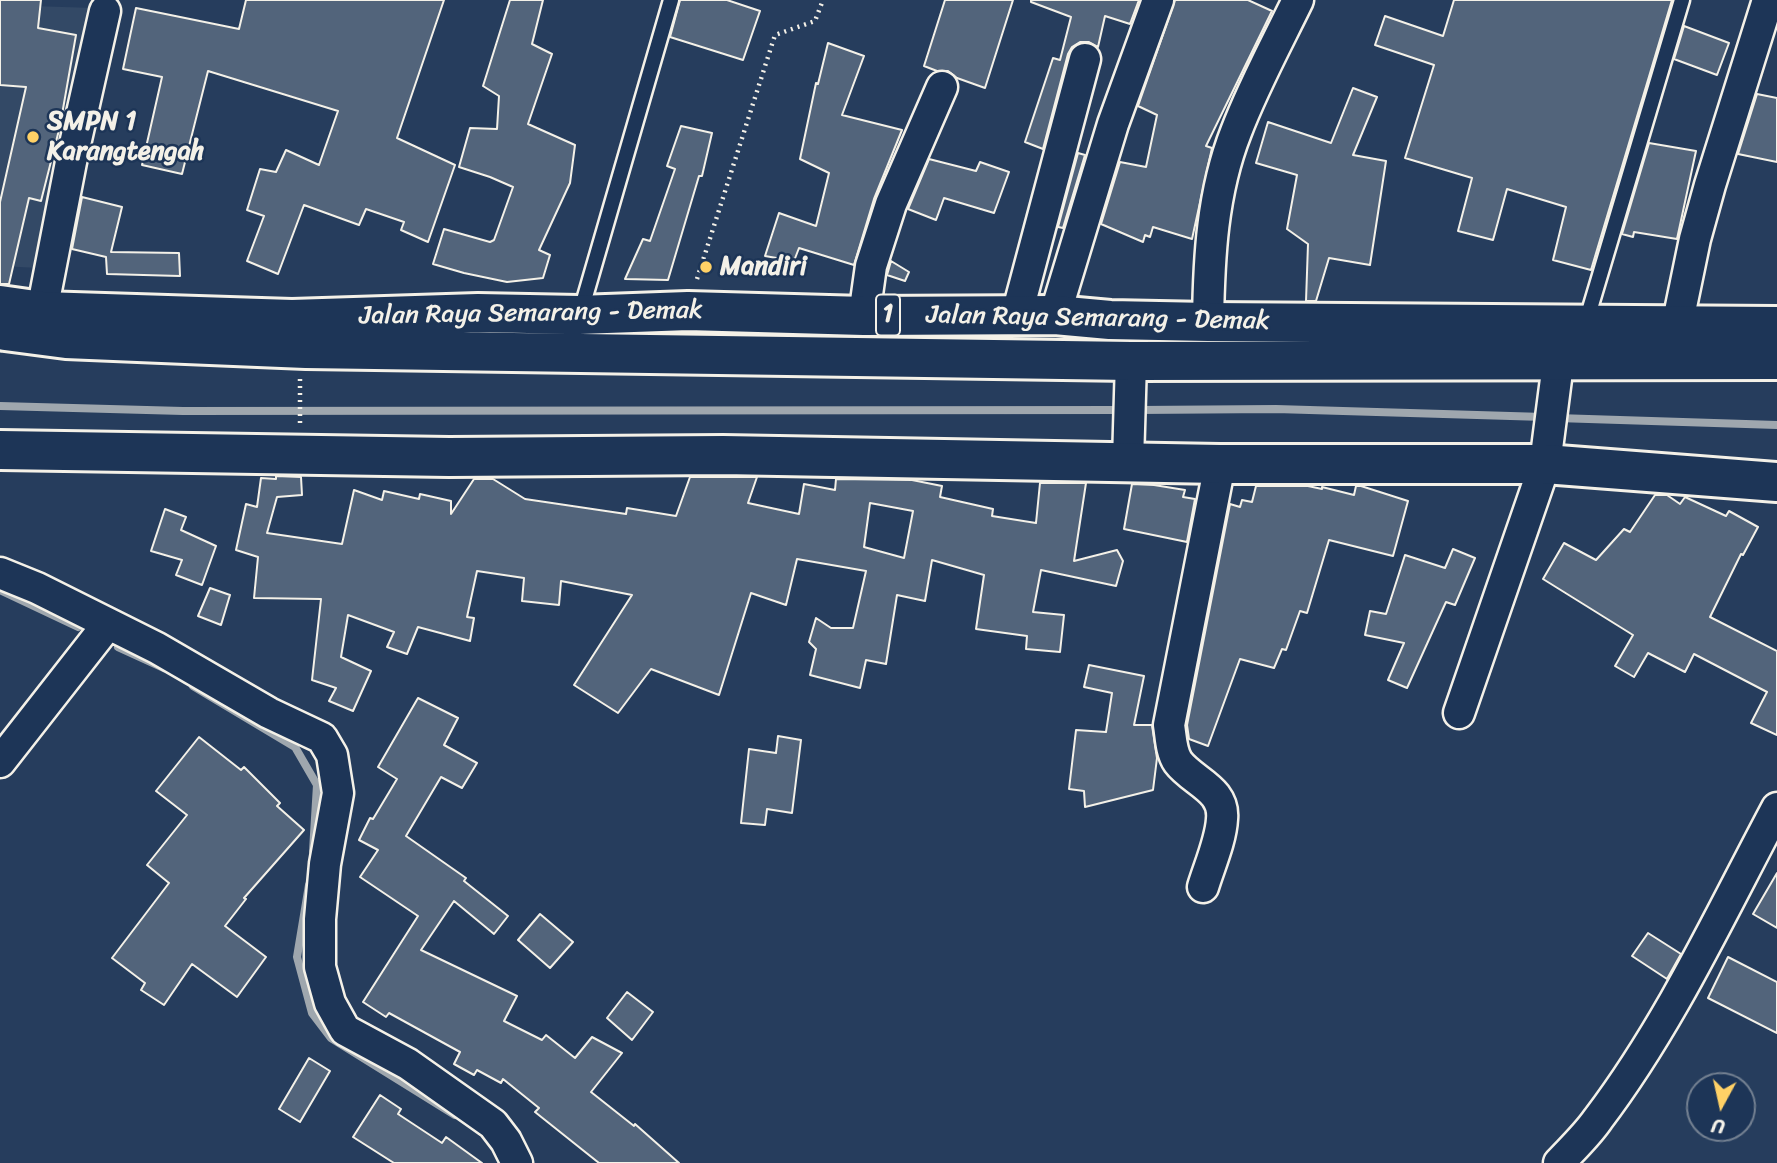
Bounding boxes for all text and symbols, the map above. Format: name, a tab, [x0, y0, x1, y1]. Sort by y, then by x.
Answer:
place label: SMPN 1 Karangtengah	[47, 106, 204, 168]
marker: SMPN 1 Karangtengah	[25, 129, 41, 145]
place label: Mandiri	[720, 251, 807, 283]
marker: Mandiri	[698, 259, 714, 275]
road number: 1	[876, 294, 900, 336]
street label: Jalan Raya Semarang - Demak	[359, 295, 703, 333]
street label: Jalan Raya Semarang - Demak	[926, 300, 1270, 338]
north arrow	[1686, 1072, 1756, 1142]
text: U	[1710, 1109, 1727, 1144]

